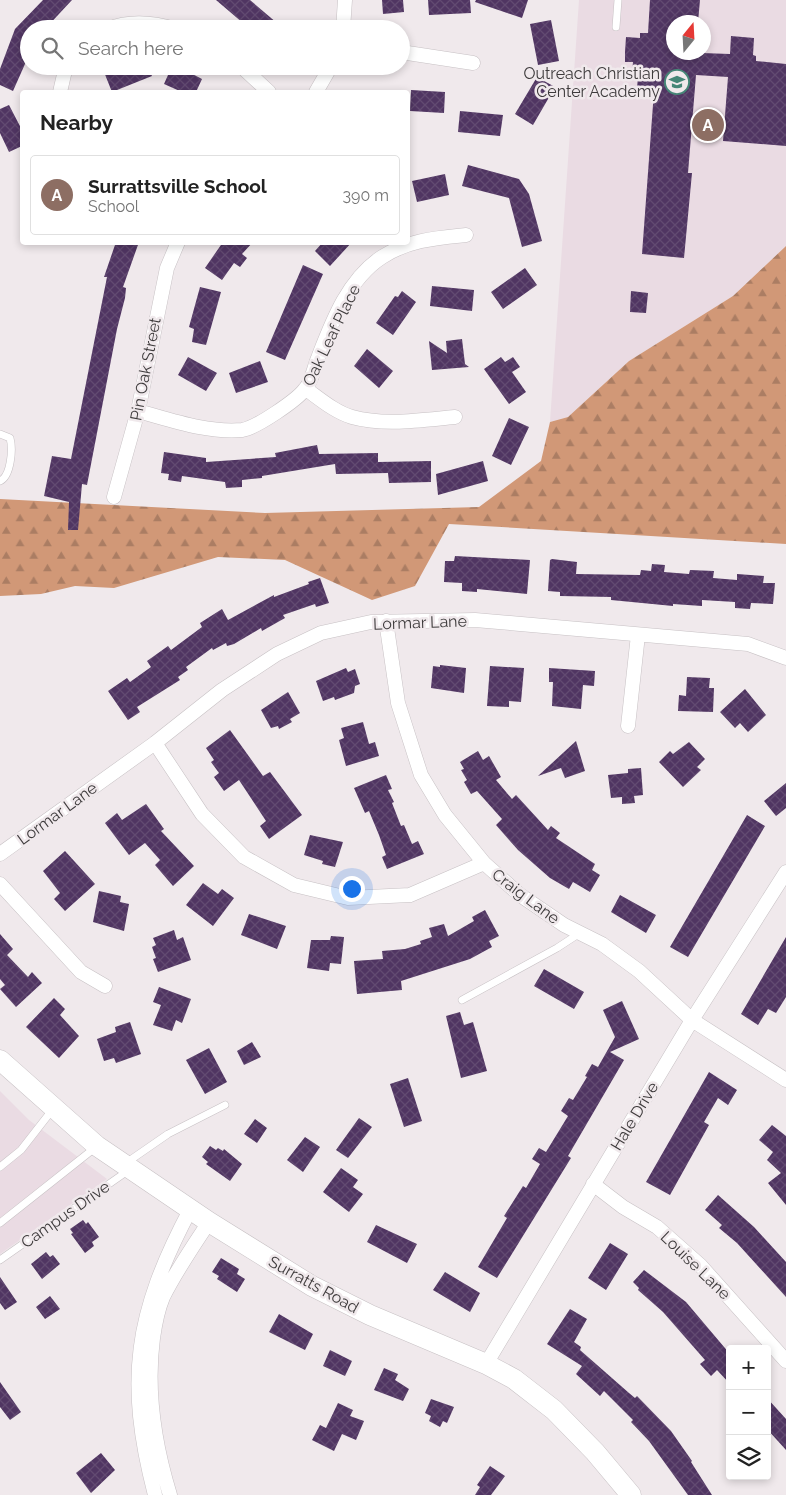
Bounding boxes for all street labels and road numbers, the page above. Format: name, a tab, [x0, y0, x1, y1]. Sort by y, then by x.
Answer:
street label: Oak Leaf Place	[299, 281, 364, 389]
street label: Pin Oak Street	[126, 315, 165, 422]
street label: Lormar Lane	[373, 611, 467, 634]
street label: Lormar Lane	[14, 778, 101, 849]
street label: Craig Lane	[488, 865, 563, 928]
street label: Hale Drive	[607, 1079, 662, 1154]
street label: Campus Drive	[17, 1177, 113, 1252]
street label: Louise Lane	[657, 1227, 734, 1303]
street label: Surratts Road	[265, 1252, 362, 1317]

